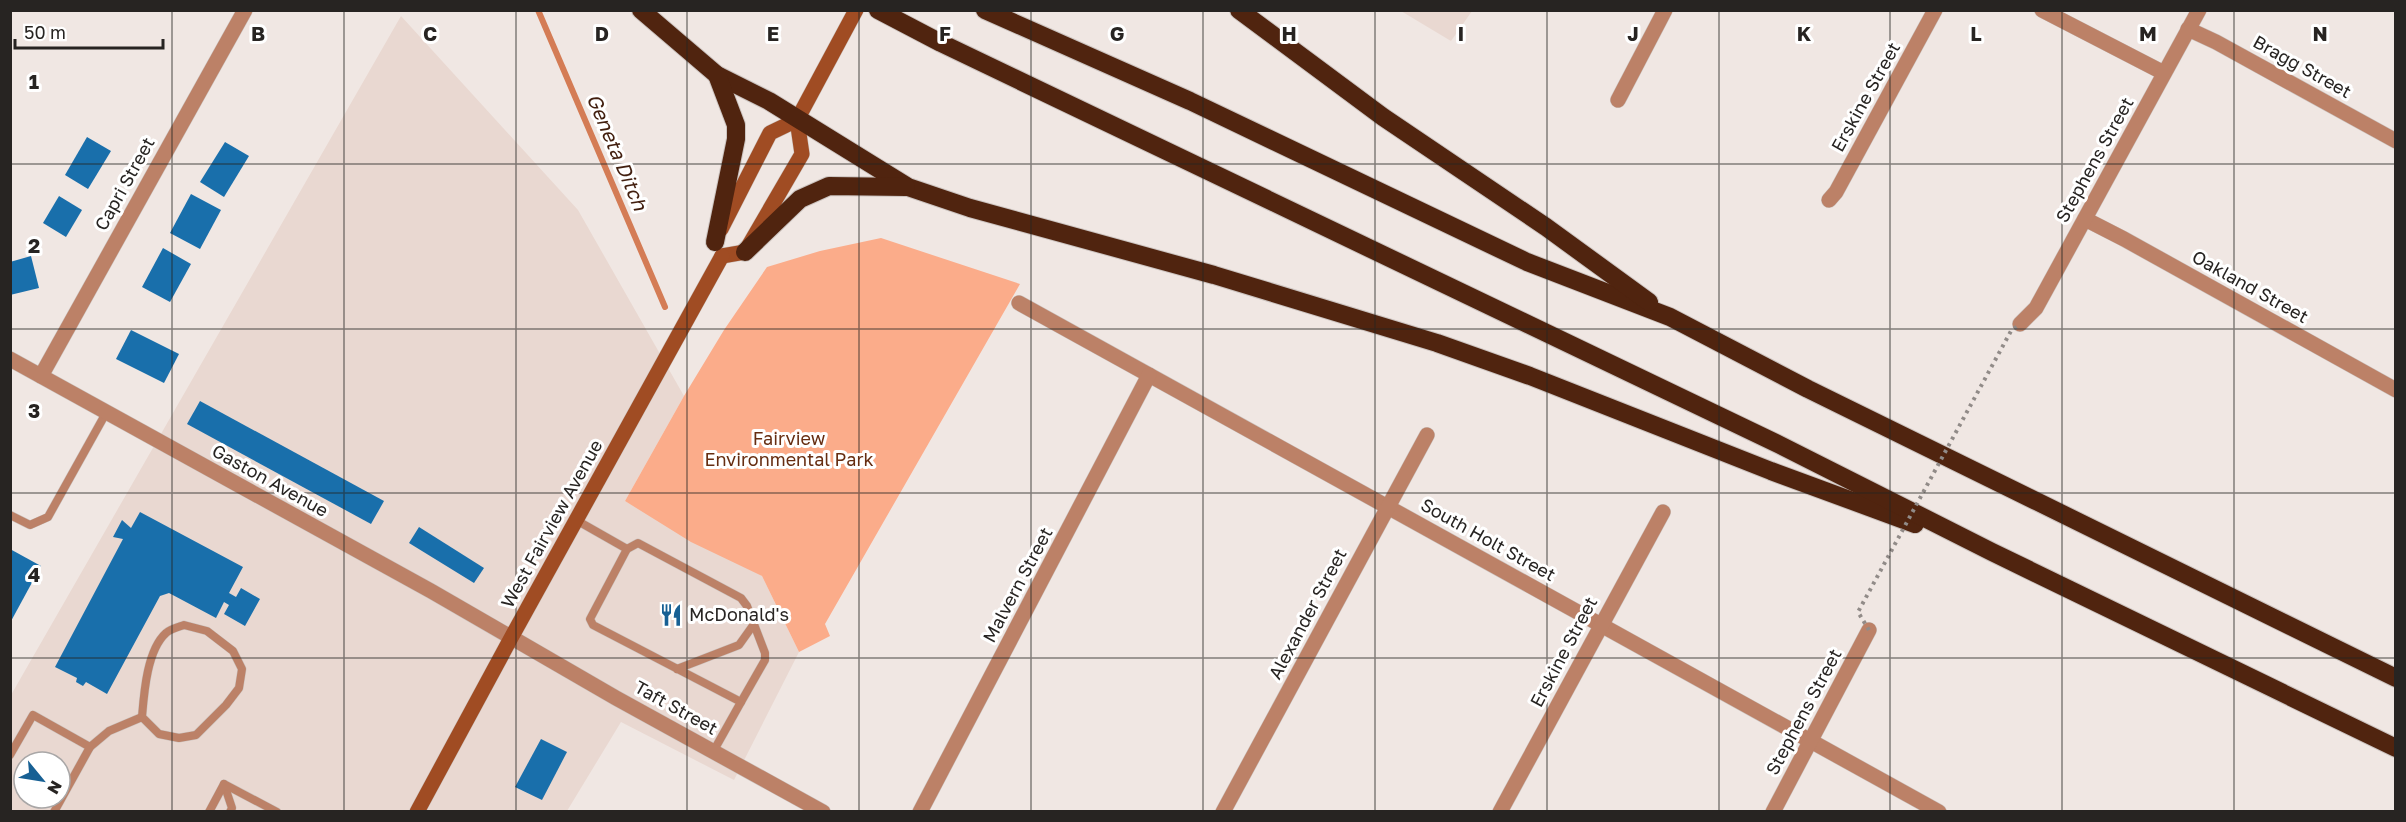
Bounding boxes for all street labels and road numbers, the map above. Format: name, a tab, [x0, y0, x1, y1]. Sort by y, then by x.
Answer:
street label: Bragg Street	[2249, 30, 2355, 102]
street label: Erskine Street	[1826, 38, 1904, 155]
street label: Stephens Street	[2051, 93, 2138, 226]
street label: Capri Street	[90, 133, 159, 234]
street label: Oakland Street	[2189, 245, 2312, 327]
street label: West Fairview Avenue	[496, 436, 607, 611]
street label: Gaston Avenue	[209, 439, 332, 521]
street label: South Holt Street	[1417, 493, 1560, 585]
street label: Malvern Street	[978, 523, 1057, 646]
street label: Alexander Street	[1263, 545, 1351, 683]
street label: Erskine Street	[1525, 593, 1601, 710]
street label: Stephens Street	[1761, 645, 1846, 778]
street label: Taft Street	[631, 675, 722, 739]

